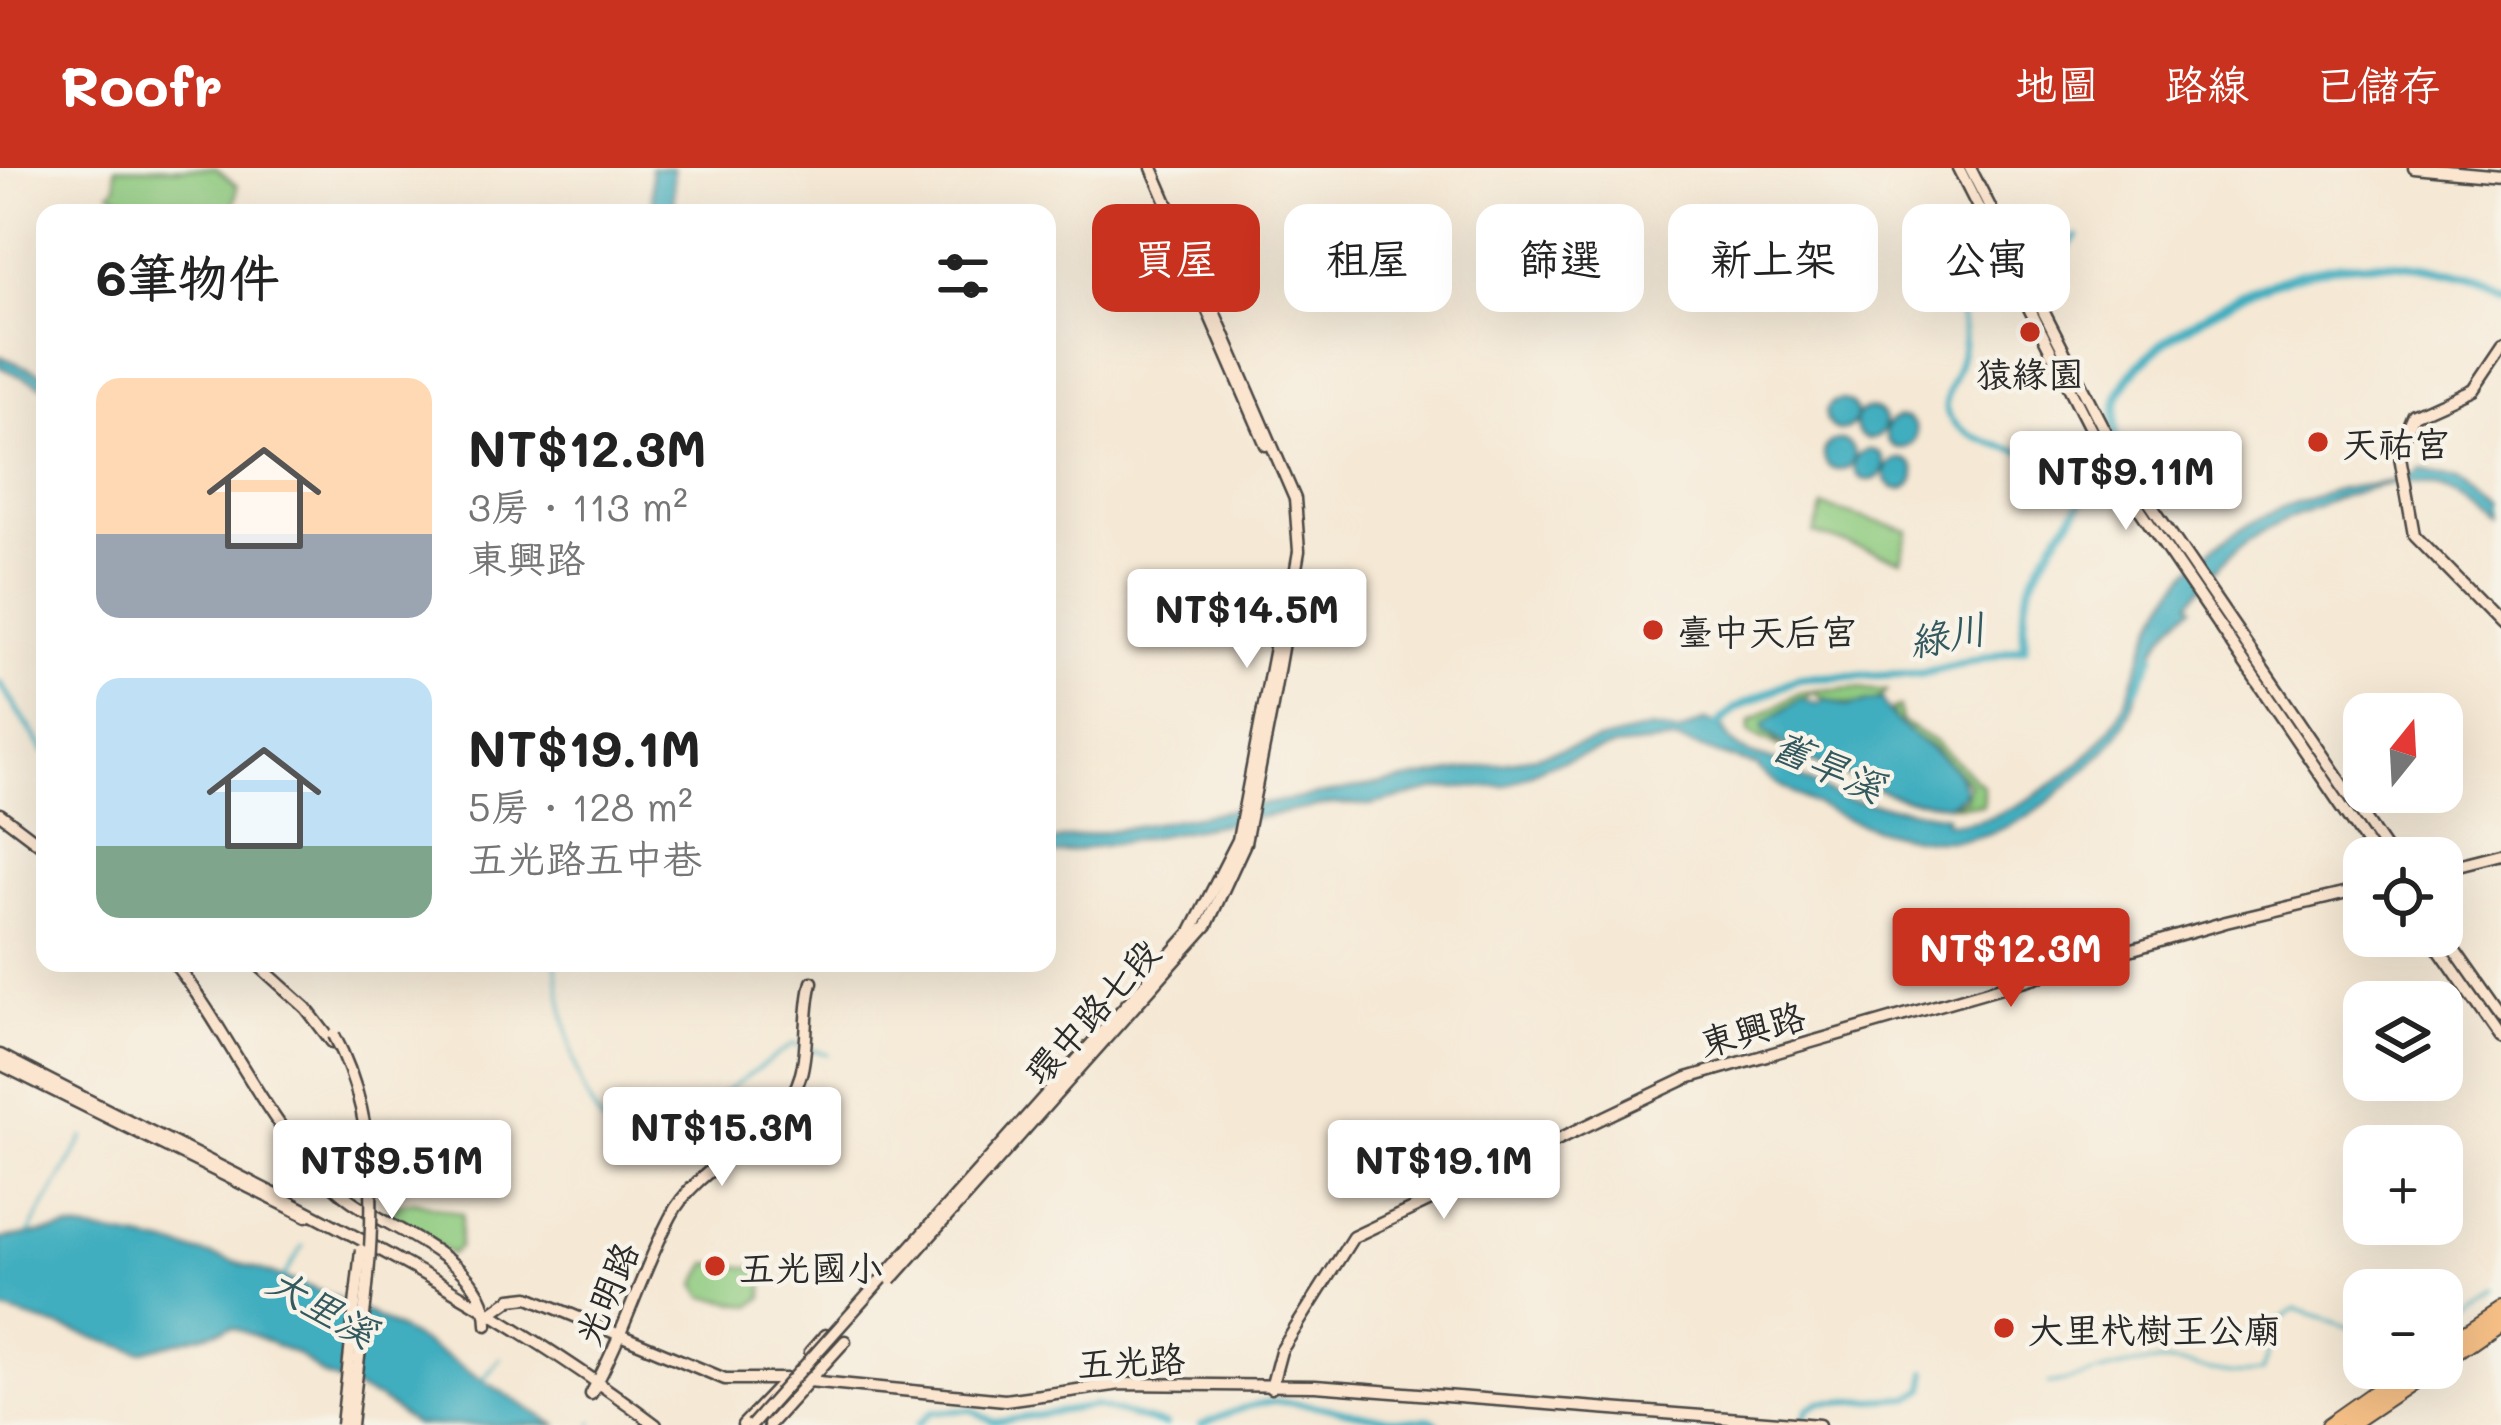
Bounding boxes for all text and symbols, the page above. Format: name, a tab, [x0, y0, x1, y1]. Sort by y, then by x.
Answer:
text: Roofr	[60, 47, 223, 121]
text: 地圖	[2015, 56, 2099, 111]
text: 路線	[2165, 56, 2249, 111]
text: 已儲存	[2315, 56, 2441, 111]
chip: 買屋	[1092, 204, 1260, 312]
chip: 租屋	[1284, 204, 1452, 312]
chip: 篩選	[1476, 204, 1644, 312]
chip: 新上架	[1668, 204, 1878, 312]
chip: 公寓	[1902, 204, 2070, 312]
text: 6筆物件	[96, 242, 280, 309]
icon: filters	[930, 243, 996, 309]
marker: 猿緣園	[2017, 319, 2043, 345]
place label: 猿緣園	[1976, 349, 2084, 396]
text: NT$12.3M	[468, 413, 707, 480]
place label: 天祐宮	[2342, 419, 2450, 466]
icon: home	[192, 426, 336, 570]
marker: 天祐宮	[2305, 429, 2331, 455]
pin: NT$9.11M	[2002, 431, 2250, 533]
text: NT$9.11M	[2037, 444, 2215, 495]
text: 3房 · 113 m²	[468, 480, 688, 531]
text: 東興路	[468, 532, 585, 583]
pin: NT$14.5M	[1123, 569, 1371, 671]
text: NT$14.5M	[1154, 582, 1340, 633]
water label: 綠川	[1904, 601, 1991, 666]
place label: 臺中天后宮	[1677, 607, 1857, 654]
marker: 臺中天后宮	[1640, 617, 1666, 643]
north arrow	[2343, 693, 2463, 813]
map controls	[2343, 693, 2463, 1389]
text: NT$19.1M	[468, 713, 701, 780]
water label: 舊旱溪	[1765, 718, 1895, 813]
icon: home	[192, 726, 336, 870]
text: 5房 · 128 m²	[468, 780, 693, 831]
text: 五光路五中巷	[468, 832, 702, 883]
button: locate	[2343, 837, 2463, 957]
pin: NT$12.3M	[1887, 908, 2135, 1010]
text: NT$12.3M	[1920, 921, 2102, 972]
street label: 環中路七段	[1013, 928, 1169, 1094]
button: layers	[2343, 981, 2463, 1101]
street label: 東興路	[1694, 991, 1810, 1065]
pin: NT$15.3M	[598, 1087, 846, 1189]
text: NT$15.3M	[630, 1100, 814, 1151]
pin: NT$9.51M	[268, 1120, 516, 1222]
pin: NT$19.1M	[1320, 1120, 1568, 1222]
button: +	[2343, 1125, 2463, 1245]
text: NT$9.51M	[300, 1133, 484, 1184]
text: NT$19.1M	[1355, 1133, 1533, 1184]
street label: 光明路	[562, 1234, 648, 1352]
place label: 五光國小	[739, 1243, 883, 1290]
marker: 五光國小	[702, 1253, 728, 1279]
water label: 大里溪	[260, 1255, 388, 1358]
button: −	[2343, 1269, 2463, 1389]
place label: 大里杙樹王公廟	[2028, 1305, 2280, 1352]
marker: 大里杙樹王公廟	[1991, 1315, 2017, 1341]
street label: 五光路	[1076, 1334, 1186, 1386]

